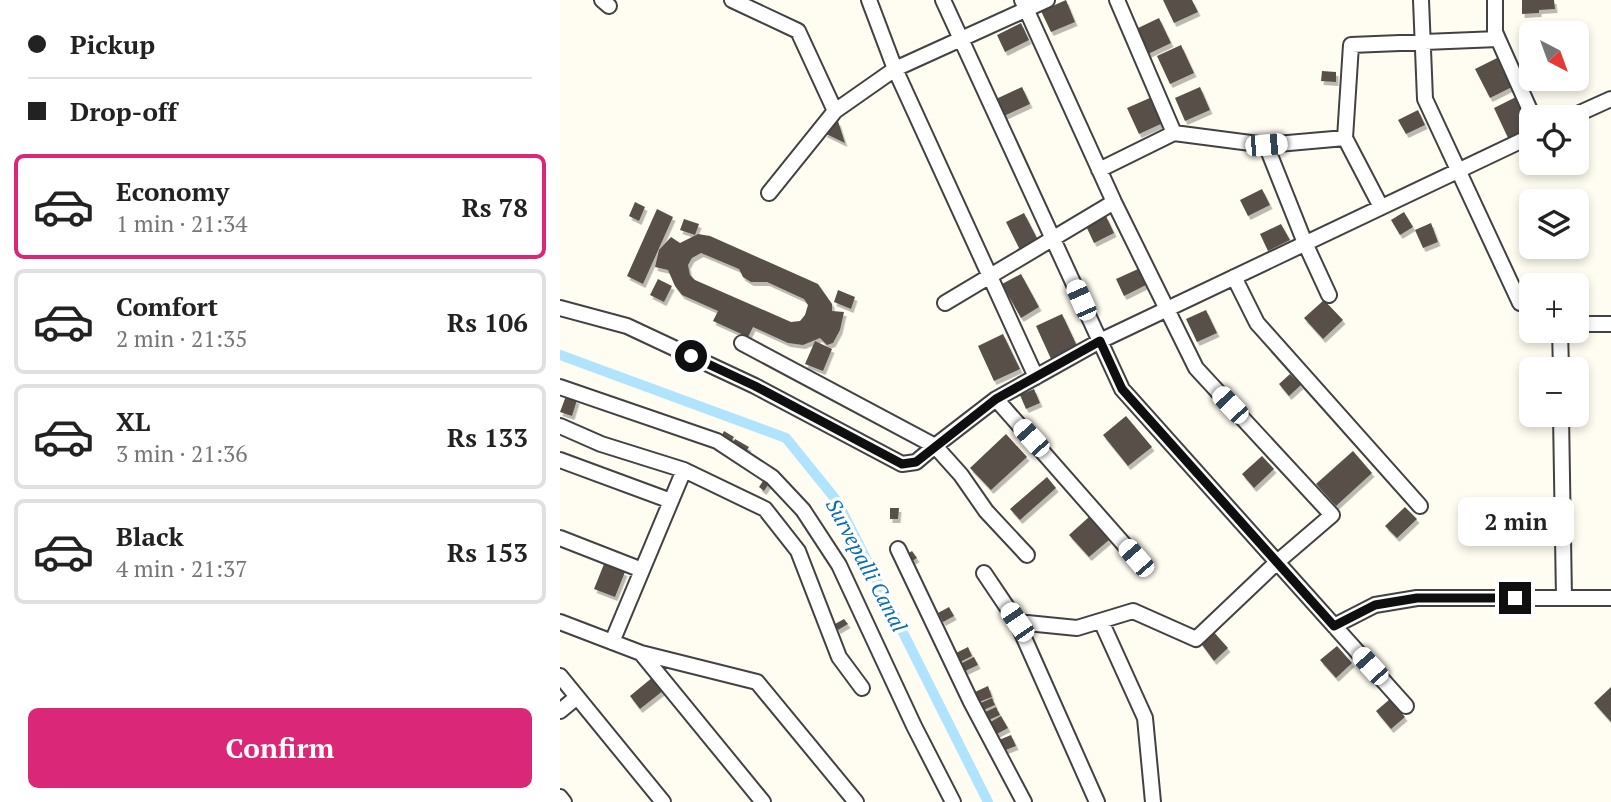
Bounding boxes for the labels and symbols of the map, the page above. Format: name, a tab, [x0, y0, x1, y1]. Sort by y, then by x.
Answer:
north arrow	[1519, 21, 1589, 91]
car	[1245, 133, 1288, 157]
car	[1063, 277, 1100, 323]
route start	[675, 340, 707, 372]
car	[1208, 382, 1253, 428]
car	[1010, 415, 1053, 461]
water label: Survepalli Canal	[820, 493, 914, 637]
callout: 2 min	[1457, 496, 1573, 546]
car	[1115, 535, 1158, 581]
route end	[1499, 582, 1531, 614]
car	[997, 599, 1038, 645]
car	[1349, 643, 1392, 689]

